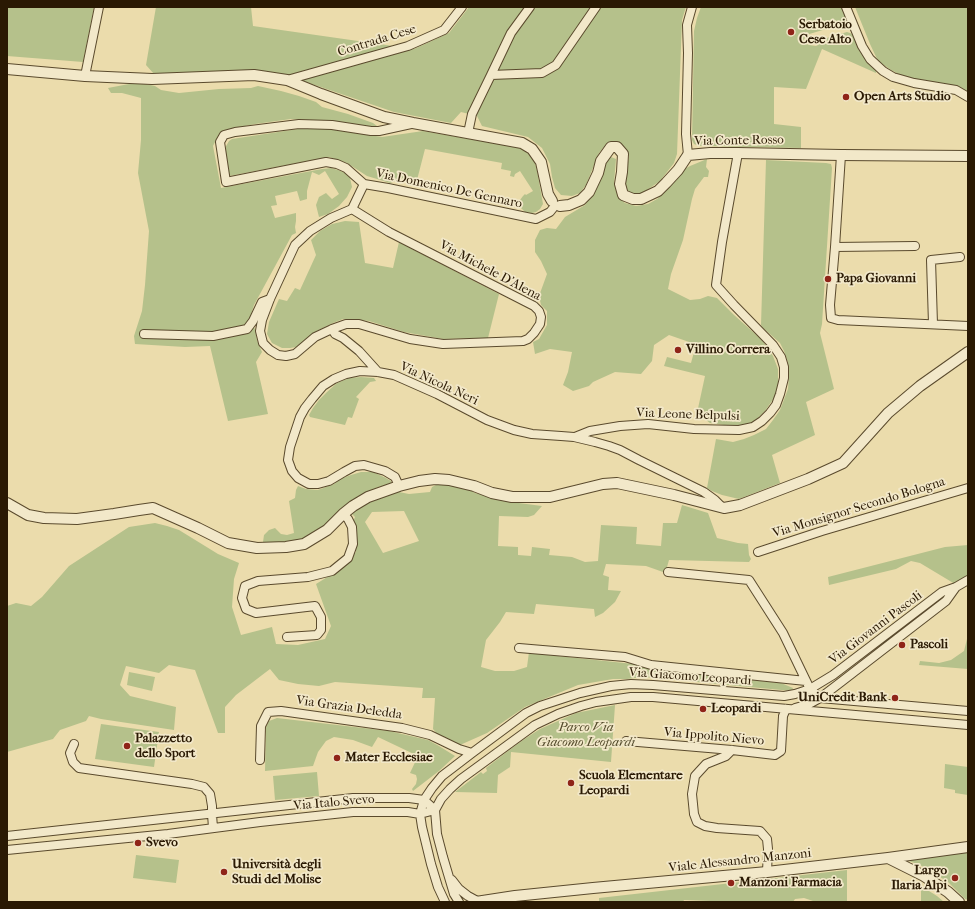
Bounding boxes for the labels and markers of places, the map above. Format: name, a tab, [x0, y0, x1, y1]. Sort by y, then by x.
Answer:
place label: Serbatoio Cese Alto	[799, 17, 852, 48]
marker: Serbatoio Cese Alto	[786, 27, 796, 37]
place label: Open Arts Studio	[854, 89, 951, 105]
marker: Open Arts Studio	[841, 92, 851, 102]
place label: Papa Giovanni	[836, 271, 916, 287]
marker: Papa Giovanni	[823, 274, 833, 284]
place label: Villino Correra	[686, 342, 770, 358]
marker: Villino Correra	[673, 345, 683, 355]
place label: Pascoli	[910, 637, 948, 653]
marker: Pascoli	[897, 640, 907, 650]
place label: UniCredit Bank	[798, 690, 887, 706]
marker: UniCredit Bank	[890, 693, 900, 703]
place label: Leopardi	[711, 701, 761, 717]
marker: Leopardi	[698, 704, 708, 714]
place label: Palazzetto dello Sport	[135, 731, 195, 762]
marker: Palazzetto dello Sport	[122, 741, 132, 751]
place label: Mater Ecclesiae	[345, 750, 433, 766]
marker: Mater Ecclesiae	[332, 753, 342, 763]
place label: Scuola Elementare Leopardi	[579, 768, 683, 799]
marker: Scuola Elementare Leopardi	[566, 778, 576, 788]
place label: Svevo	[146, 835, 178, 851]
marker: Svevo	[133, 838, 143, 848]
place label: Università degli Studi del Molise	[232, 857, 321, 888]
place label: Largo Ilaria Alpi	[891, 863, 947, 894]
marker: Università degli Studi del Molise	[219, 867, 229, 877]
marker: Largo Ilaria Alpi	[950, 873, 960, 883]
place label: Manzoni Farmacia	[739, 875, 842, 891]
marker: Manzoni Farmacia	[726, 878, 736, 888]

